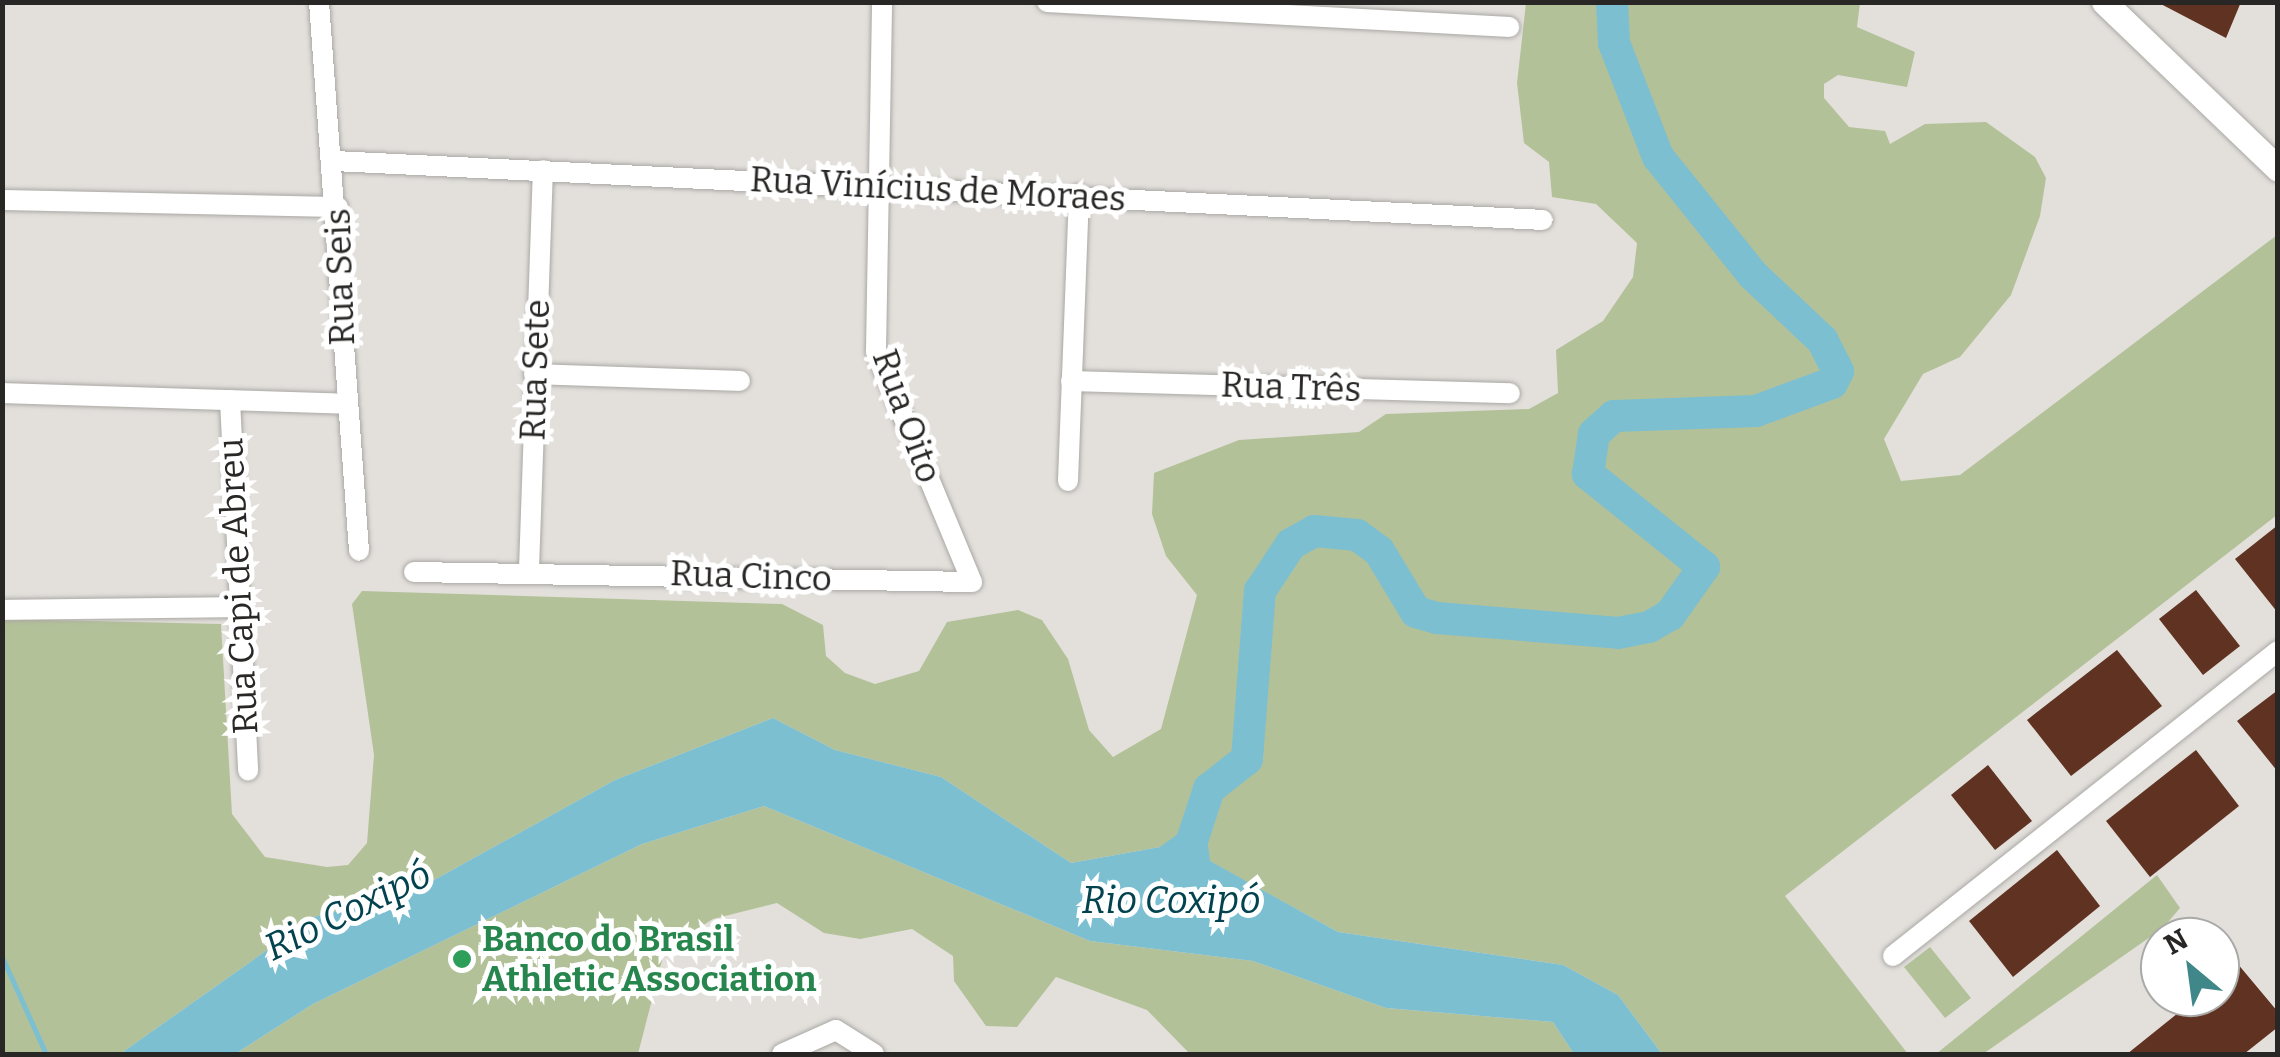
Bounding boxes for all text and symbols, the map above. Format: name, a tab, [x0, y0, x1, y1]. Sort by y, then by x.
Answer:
street label: Rua Vinícius de Moraes	[749, 158, 1127, 220]
street label: Rua Seis	[317, 208, 363, 346]
street label: Rua Sete	[512, 299, 558, 441]
street label: Rua Oito	[864, 344, 950, 488]
street label: Rua Três	[1220, 364, 1362, 410]
street label: Rua Capi de Abreu	[209, 437, 267, 735]
street label: Rua Cinco	[669, 552, 833, 600]
water label: Rio Coxipó	[258, 851, 438, 971]
water label: Rio Coxipó	[1081, 878, 1261, 924]
north arrow	[2140, 917, 2240, 1017]
place label: Banco do Brasil Athletic Association	[482, 918, 817, 1000]
text: N	[2159, 922, 2194, 962]
marker: Banco do Brasil Athletic Association	[451, 948, 473, 970]

